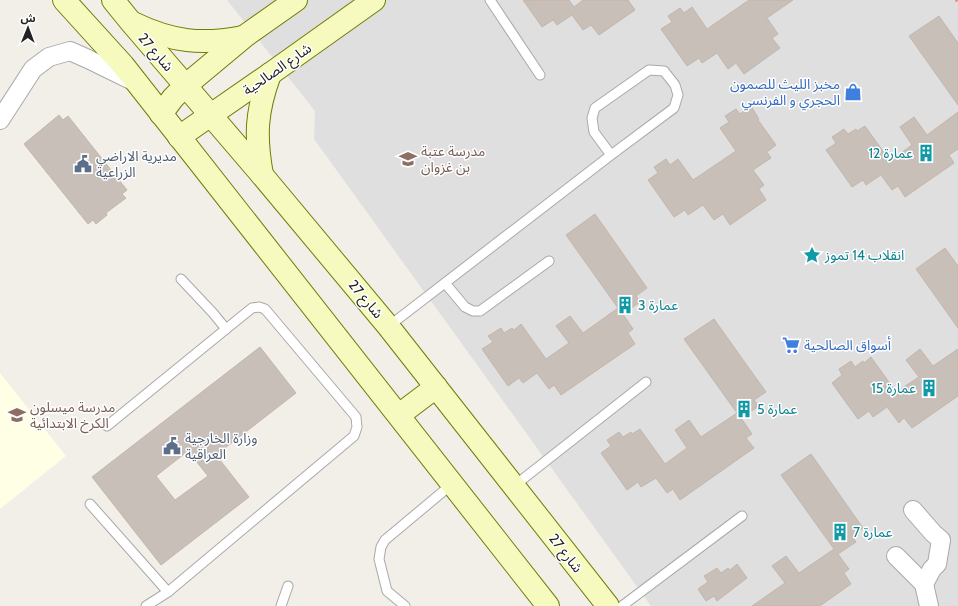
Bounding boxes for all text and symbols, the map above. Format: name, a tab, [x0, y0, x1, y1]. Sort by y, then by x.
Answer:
north arrow	[8, 8, 48, 48]
text: ش	[21, 11, 36, 25]
street label: شارع 27	[133, 29, 178, 76]
street label: شارع الصالحية	[239, 39, 316, 101]
place label: مخبز الليث للصمون الحجري و الفرنسي	[730, 75, 840, 111]
shop icon: مخبز الليث للصمون الحجري و الفرنسي	[843, 82, 863, 102]
place label: مدرسة عتبة بن غزوان	[421, 142, 485, 176]
building icon: عمارة 12	[916, 143, 936, 163]
place label: عمارة 12	[868, 144, 913, 162]
place label: مديرية الاراضي الزراعية	[96, 147, 177, 181]
school or university icon: مدرسة عتبة بن غزوان	[398, 149, 418, 169]
public building icon: مديرية الاراضي الزراعية	[73, 154, 93, 174]
place icon: انقلاب 14 تموز	[802, 245, 822, 265]
place label: انقلاب 14 تموز	[824, 246, 904, 264]
street label: شارع 27	[343, 276, 387, 323]
building icon: عمارة 3	[615, 295, 635, 315]
place label: عمارة 3	[638, 296, 678, 314]
supermarket icon: أسواق الصالحية	[781, 335, 801, 355]
place label: أسواق الصالحية	[804, 336, 892, 354]
building icon: عمارة 15	[919, 378, 939, 398]
place label: عمارة 15	[871, 379, 916, 397]
place label: مدرسة ميسلون الكرخ الابتدائية	[30, 398, 115, 434]
building icon: عمارة 5	[734, 399, 754, 419]
place label: عمارة 5	[757, 400, 797, 418]
school or university icon: مدرسة ميسلون الكرخ الابتدائية	[7, 405, 27, 425]
place label: وزارة الخارجية العراقية	[185, 429, 258, 463]
public building icon: وزارة الخارجية العراقية	[162, 436, 182, 456]
building icon: عمارة 7	[830, 522, 850, 542]
place label: عمارة 7	[853, 523, 893, 541]
street label: شارع 27	[544, 530, 587, 577]

